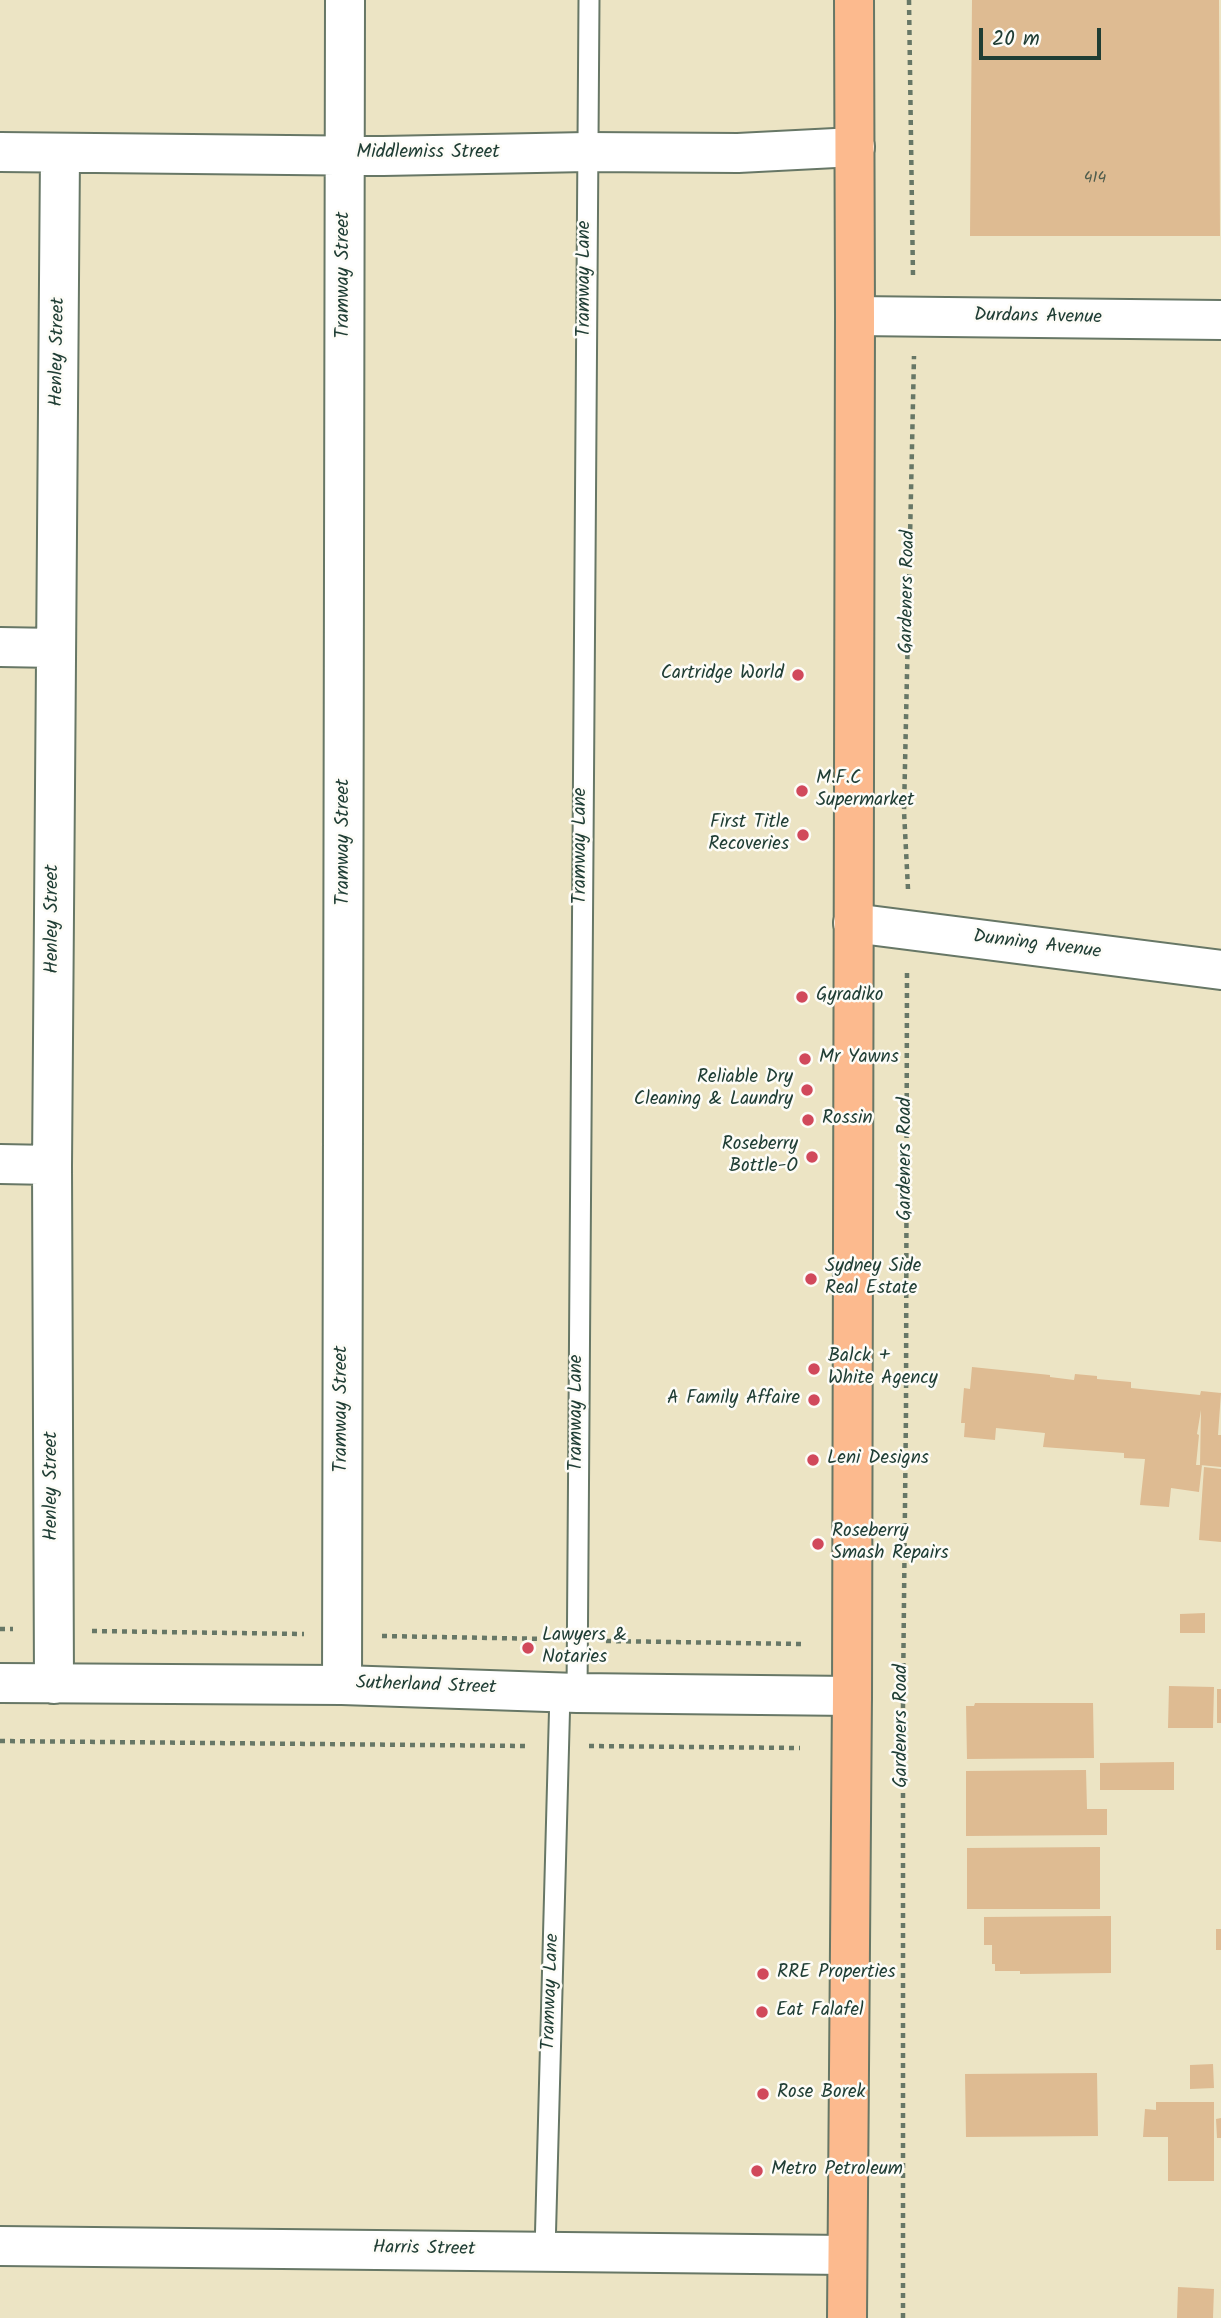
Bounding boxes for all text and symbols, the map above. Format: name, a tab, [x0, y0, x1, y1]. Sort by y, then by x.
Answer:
scale bar	[983, 14, 1106, 58]
text: 20 m	[992, 23, 1040, 56]
street label: Middlemiss Street	[356, 143, 500, 165]
house number: 414	[1084, 169, 1106, 189]
street label: Tramway Street	[334, 212, 356, 338]
street label: Tramway Lane	[575, 221, 597, 337]
street label: Henley Street	[47, 297, 71, 407]
street label: Durdans Avenue	[974, 305, 1102, 331]
street label: Gardeners Road	[897, 530, 921, 654]
place label: Cartridge World	[661, 664, 784, 686]
marker: Cartridge World	[790, 667, 806, 683]
place label: M.F.C Supermarket	[816, 769, 914, 813]
street label: Tramway Street	[334, 779, 356, 905]
marker: M.F.C Supermarket	[794, 783, 810, 799]
street label: Tramway Lane	[571, 788, 593, 904]
place label: First Title Recoveries	[708, 813, 789, 857]
marker: First Title Recoveries	[795, 827, 811, 843]
street label: Henley Street	[43, 864, 65, 974]
street label: Dunning Avenue	[972, 927, 1102, 965]
place label: Gyradiko	[816, 986, 883, 1008]
marker: Gyradiko	[794, 989, 810, 1005]
place label: Mr Yawns	[819, 1048, 899, 1070]
marker: Mr Yawns	[797, 1051, 813, 1067]
place label: Reliable Dry Cleaning & Laundry	[634, 1068, 793, 1112]
marker: Reliable Dry Cleaning & Laundry	[799, 1082, 815, 1098]
street label: Gardeners Road	[896, 1097, 918, 1221]
place label: Rossin	[822, 1109, 873, 1131]
marker: Rossin	[800, 1112, 816, 1128]
place label: Roseberry Bottle-O	[722, 1135, 798, 1179]
marker: Roseberry Bottle-O	[804, 1149, 820, 1165]
place label: Sydney Side Real Estate	[825, 1257, 921, 1301]
marker: Sydney Side Real Estate	[803, 1271, 819, 1287]
street label: Tramway Street	[332, 1346, 354, 1472]
place label: Balck + White Agency	[828, 1347, 938, 1391]
street label: Tramway Lane	[567, 1355, 589, 1471]
marker: Balck + White Agency	[806, 1361, 822, 1377]
place label: A Family Affaire	[667, 1389, 800, 1411]
marker: A Family Affaire	[806, 1392, 822, 1408]
street label: Henley Street	[42, 1431, 64, 1541]
place label: Leni Designs	[827, 1449, 929, 1471]
marker: Leni Designs	[805, 1452, 821, 1468]
place label: Roseberry Smash Repairs	[832, 1522, 949, 1566]
marker: Roseberry Smash Repairs	[810, 1536, 826, 1552]
place label: Lawyers & Notaries	[542, 1626, 627, 1670]
marker: Lawyers & Notaries	[520, 1640, 536, 1656]
street label: Gardeners Road	[892, 1664, 914, 1788]
street label: Sutherland Street	[355, 1673, 497, 1701]
street label: Tramway Lane	[539, 1933, 565, 2051]
place label: RRE Properties	[777, 1963, 896, 1985]
marker: RRE Properties	[755, 1966, 771, 1982]
place label: Eat Falafel	[776, 2001, 864, 2023]
marker: Eat Falafel	[754, 2004, 770, 2020]
place label: Rose Borek	[777, 2083, 865, 2105]
marker: Rose Borek	[755, 2086, 771, 2102]
place label: Metro Petroleum	[771, 2160, 903, 2182]
marker: Metro Petroleum	[749, 2163, 765, 2179]
street label: Harris Street	[372, 2238, 476, 2262]

